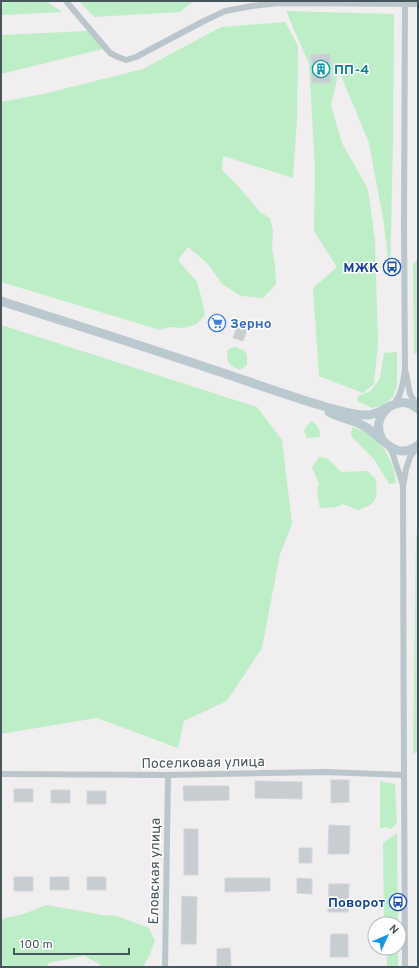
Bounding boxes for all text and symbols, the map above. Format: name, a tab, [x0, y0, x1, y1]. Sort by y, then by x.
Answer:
building icon: ПП-4	[311, 59, 331, 79]
place label: ПП-4	[334, 62, 369, 79]
bus stop icon: МЖК	[382, 257, 402, 277]
place label: МЖК	[343, 260, 379, 277]
supermarket icon: Зерно	[207, 313, 227, 333]
place label: Зерно	[230, 316, 272, 333]
street label: Поселковая улица	[141, 754, 265, 773]
street label: Еловская улица	[146, 818, 165, 925]
bus stop icon: Поворот	[388, 892, 408, 912]
place label: Поворот	[328, 895, 385, 912]
north arrow	[367, 916, 407, 956]
text: N	[386, 922, 401, 937]
scale bar	[14, 930, 129, 956]
text: 100 m	[20, 937, 53, 953]

